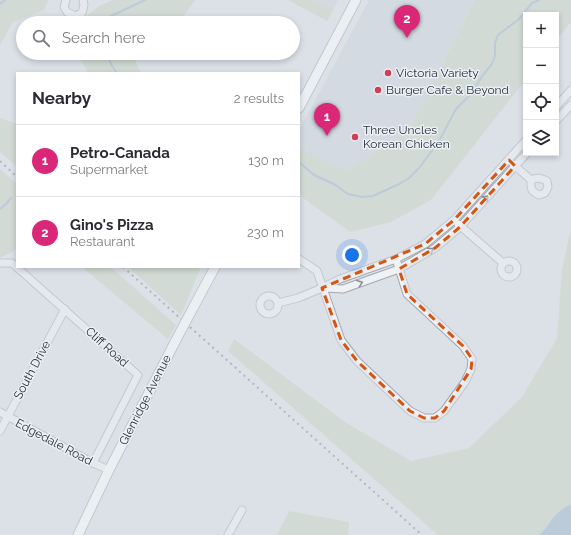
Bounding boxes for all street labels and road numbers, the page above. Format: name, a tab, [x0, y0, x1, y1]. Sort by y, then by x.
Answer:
street label: Cliff Road	[83, 324, 131, 370]
street label: South Drive	[11, 338, 53, 402]
street label: Glenridge Avenue	[116, 353, 174, 447]
street label: Edgedale Road	[13, 416, 95, 468]

